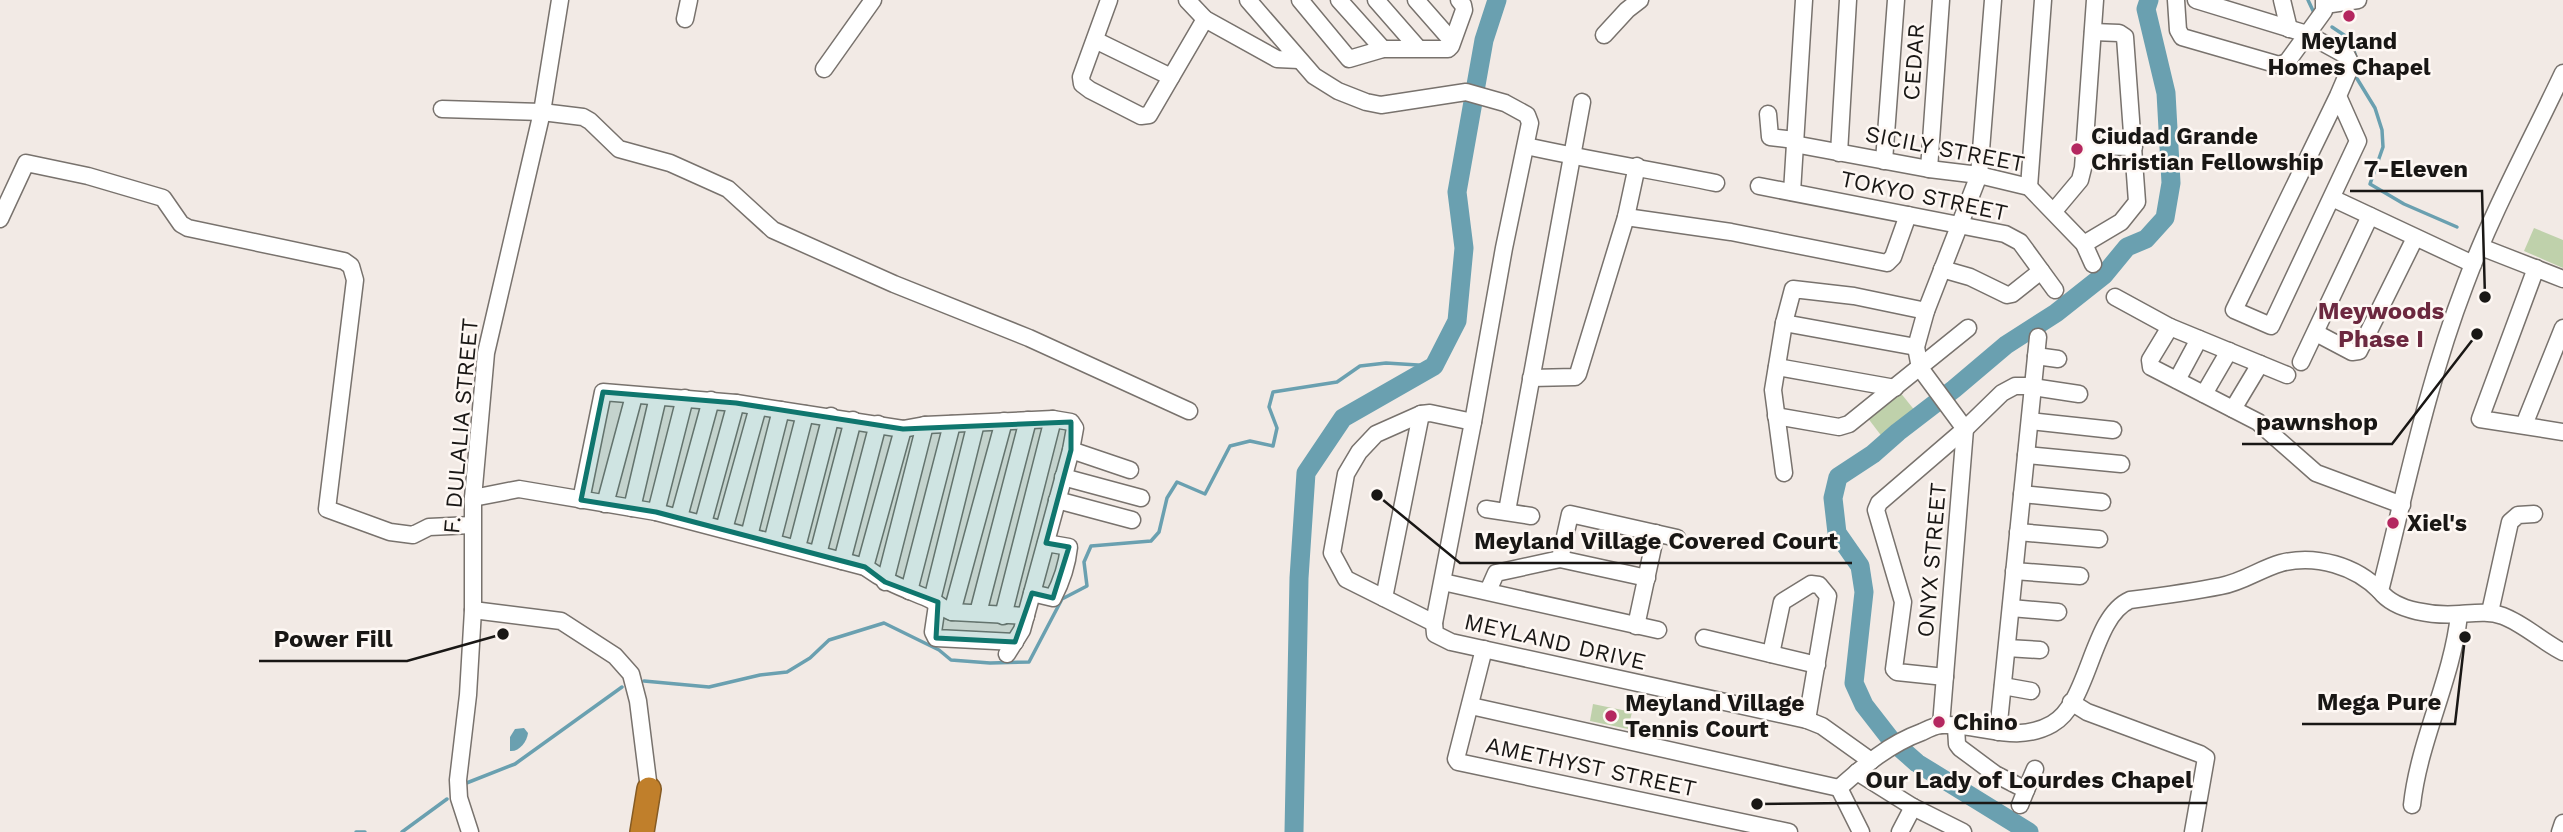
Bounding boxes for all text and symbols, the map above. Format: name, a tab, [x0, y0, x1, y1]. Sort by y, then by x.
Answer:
marker: Meyland Homes Chapel	[2341, 8, 2357, 24]
street label: CEDAR	[1898, 23, 1930, 101]
place label: Meyland Homes Chapel	[2267, 28, 2431, 81]
street label: SICILY STREET	[1863, 120, 2027, 178]
place label: Ciudad Grande Christian Fellowship	[2091, 123, 2324, 176]
marker: Ciudad Grande Christian Fellowship	[2069, 141, 2085, 157]
callout: 7-Eleven	[2350, 146, 2482, 191]
text: 7-Eleven	[2364, 155, 2468, 183]
street label: TOKYO STREET	[1838, 165, 2010, 227]
district label: Meywoods Phase I	[2318, 297, 2445, 353]
street label: F. DULALIA STREET	[438, 317, 484, 535]
callout: pawnshop	[2242, 399, 2392, 444]
text: pawnshop	[2256, 408, 2378, 436]
street label: ONYX STREET	[1912, 481, 1952, 638]
place label: Xiel's	[2407, 510, 2467, 537]
marker: Xiel's	[2385, 515, 2401, 531]
callout: Meyland Village Covered Court	[1460, 518, 1852, 563]
text: Meyland Village Covered Court	[1474, 527, 1839, 555]
street label: MEYLAND DRIVE	[1462, 608, 1648, 676]
callout: Power Fill	[259, 616, 407, 661]
text: Power Fill	[273, 625, 393, 653]
callout: Mega Pure	[2302, 679, 2455, 724]
text: Mega Pure	[2317, 688, 2441, 716]
place label: Meyland Village Tennis Court	[1625, 690, 1805, 743]
marker: Meyland Village Tennis Court	[1603, 708, 1619, 724]
place label: Chino	[1953, 709, 2018, 736]
marker: Chino	[1931, 714, 1947, 730]
street label: AMETHYST STREET	[1483, 731, 1699, 803]
callout: Our Lady of Lourdes Chapel	[1850, 758, 2207, 803]
text: Our Lady of Lourdes Chapel	[1865, 766, 2193, 794]

